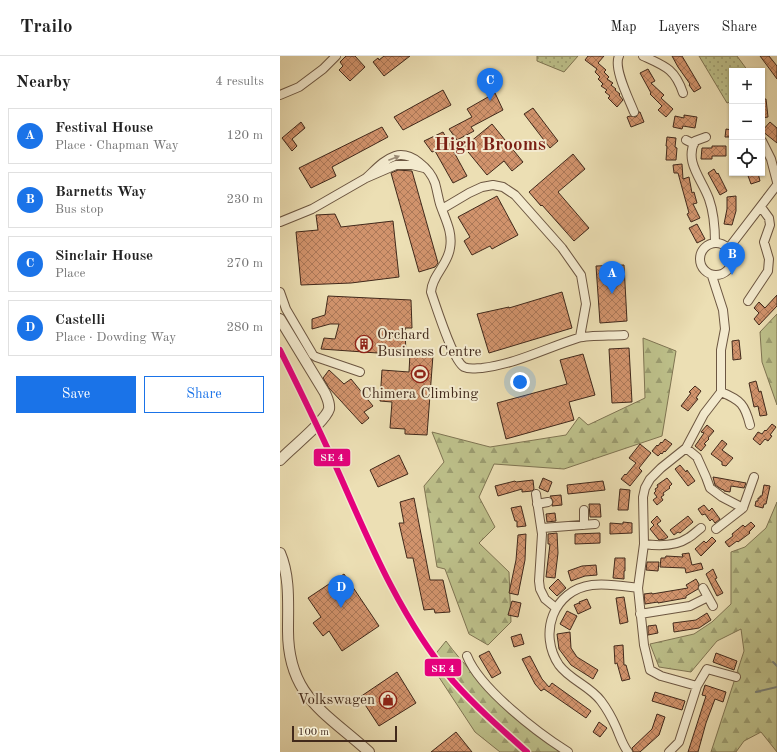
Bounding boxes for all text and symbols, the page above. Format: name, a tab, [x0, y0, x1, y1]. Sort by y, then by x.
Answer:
text: Trailo	[20, 18, 73, 37]
text: Map	[611, 20, 637, 34]
text: Layers	[659, 20, 700, 34]
text: Share	[722, 20, 757, 34]
pin: C	[477, 68, 503, 101]
map controls	[729, 68, 765, 176]
button: +	[729, 68, 765, 104]
text: Nearby	[16, 74, 71, 91]
text: 4 results	[215, 75, 264, 88]
button: −	[729, 104, 765, 140]
text: Festival House	[55, 121, 153, 136]
text: A	[25, 129, 35, 142]
text: 120 m	[226, 129, 263, 142]
district label: High Brooms	[434, 136, 546, 155]
text: Place · Chapman Way	[55, 139, 179, 152]
button: locate	[729, 140, 765, 176]
one-way arrow	[388, 154, 400, 160]
text: Barnetts Way	[55, 185, 147, 200]
text: B	[25, 193, 35, 206]
text: 230 m	[226, 193, 263, 206]
text: Bus stop	[55, 203, 104, 216]
pin: B	[719, 242, 745, 275]
text: Sinclair House	[55, 249, 153, 264]
text: C	[26, 257, 34, 270]
text: 270 m	[226, 257, 263, 270]
pin: A	[599, 261, 625, 294]
text: Place	[55, 267, 85, 280]
text: Castelli	[55, 313, 105, 328]
text: D	[25, 321, 35, 334]
text: 280 m	[226, 321, 263, 334]
place label: Orchard Business Centre	[377, 328, 482, 360]
text: Place · Dowding Way	[55, 331, 176, 344]
building icon: Orchard Business Centre	[354, 334, 374, 354]
sports icon: Chimera Climbing	[410, 364, 430, 384]
your location	[510, 372, 530, 392]
button: Save	[16, 376, 136, 413]
button: Share	[144, 376, 264, 413]
place label: Chimera Climbing	[362, 387, 478, 402]
line badge: SE 4	[313, 448, 351, 467]
text: SE 4	[320, 453, 344, 464]
pin: D	[328, 575, 354, 608]
line badge: SE 4	[424, 658, 462, 677]
text: SE 4	[431, 664, 455, 675]
shop icon: Volkswagen	[378, 690, 398, 710]
place label: Volkswagen	[297, 693, 375, 708]
scale bar	[292, 724, 397, 743]
text: 100 m	[298, 727, 329, 738]

